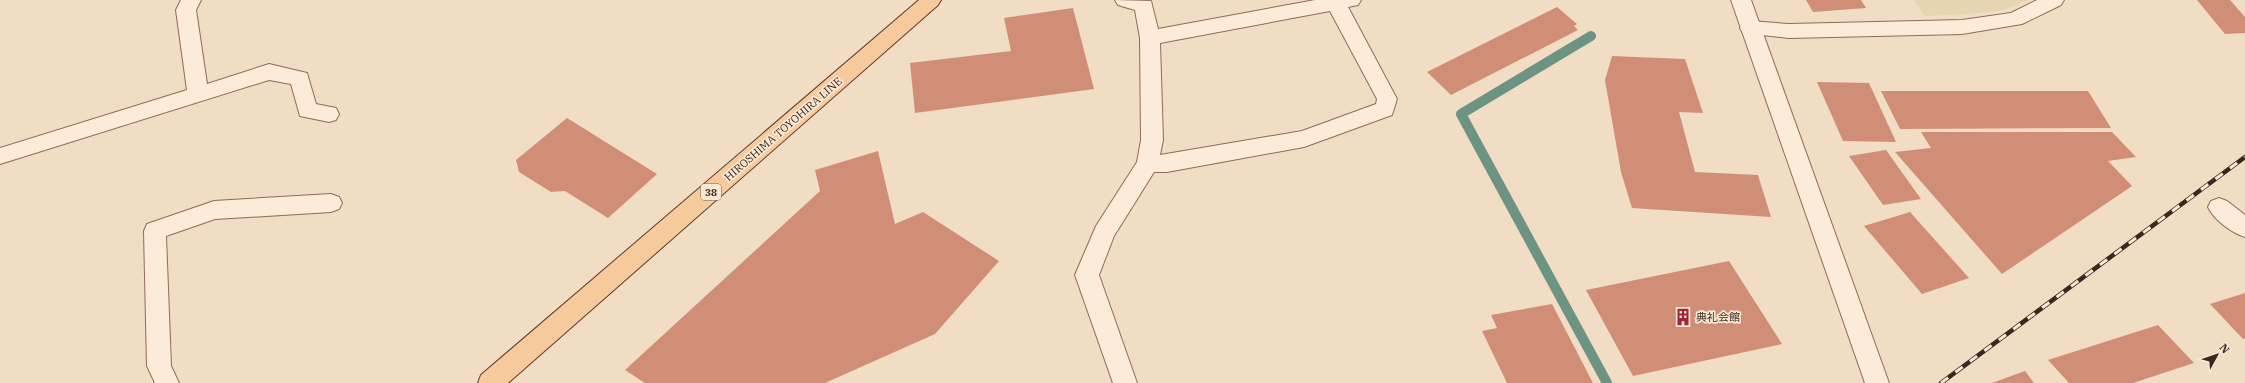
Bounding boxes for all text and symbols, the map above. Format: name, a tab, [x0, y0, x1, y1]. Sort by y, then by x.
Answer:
street label: HIROSHIMA TOYOHIRA LINE	[721, 74, 845, 184]
road number: 38	[701, 184, 721, 200]
building icon: 典礼会館	[1673, 307, 1693, 327]
place label: 典礼会館	[1696, 310, 1740, 324]
north arrow	[2197, 335, 2237, 375]
text: N	[2217, 341, 2233, 357]

